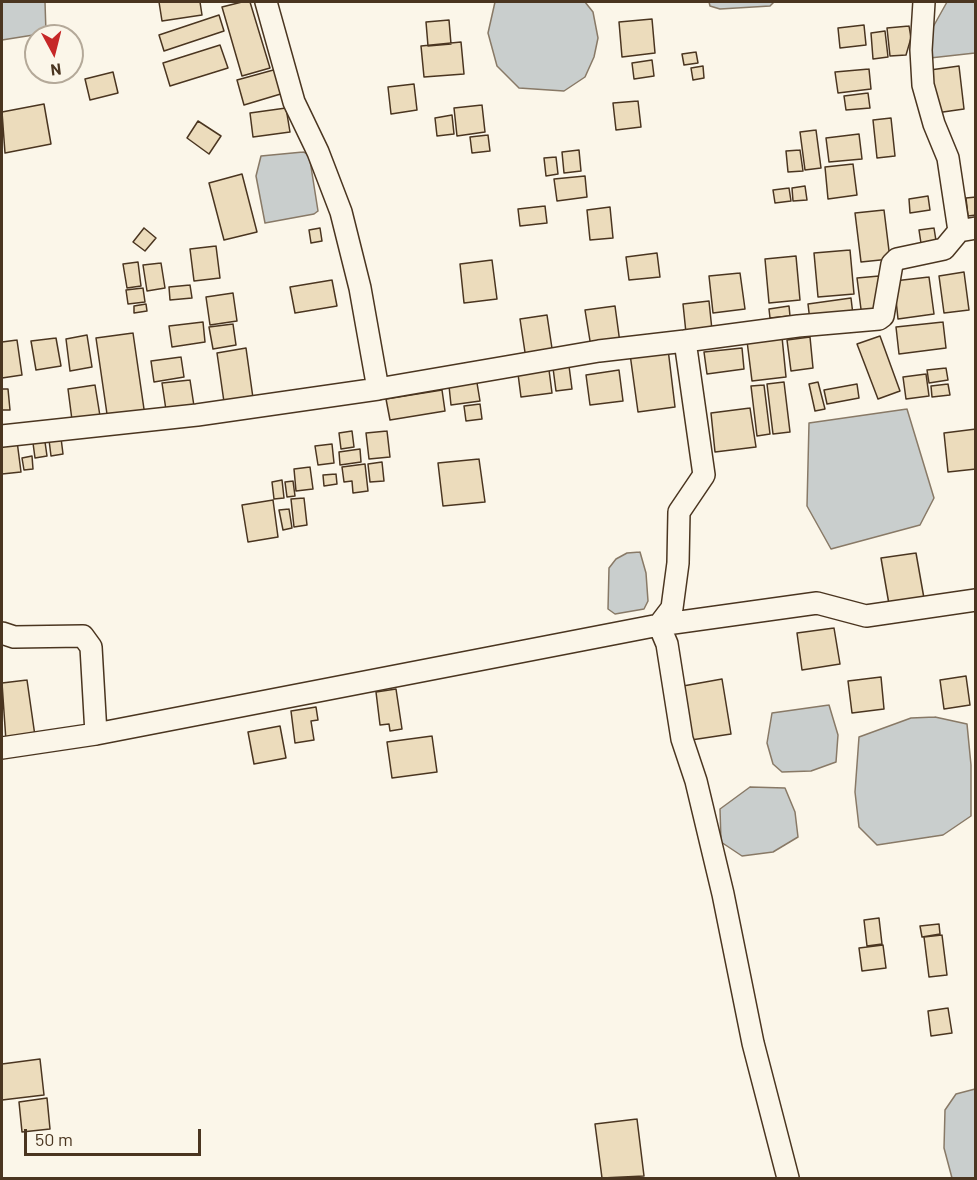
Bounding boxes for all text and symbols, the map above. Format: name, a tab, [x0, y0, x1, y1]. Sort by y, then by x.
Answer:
north arrow	[24, 24, 84, 84]
text: N	[50, 60, 62, 80]
scale bar	[27, 1117, 204, 1155]
text: 50 m	[35, 1128, 73, 1150]

